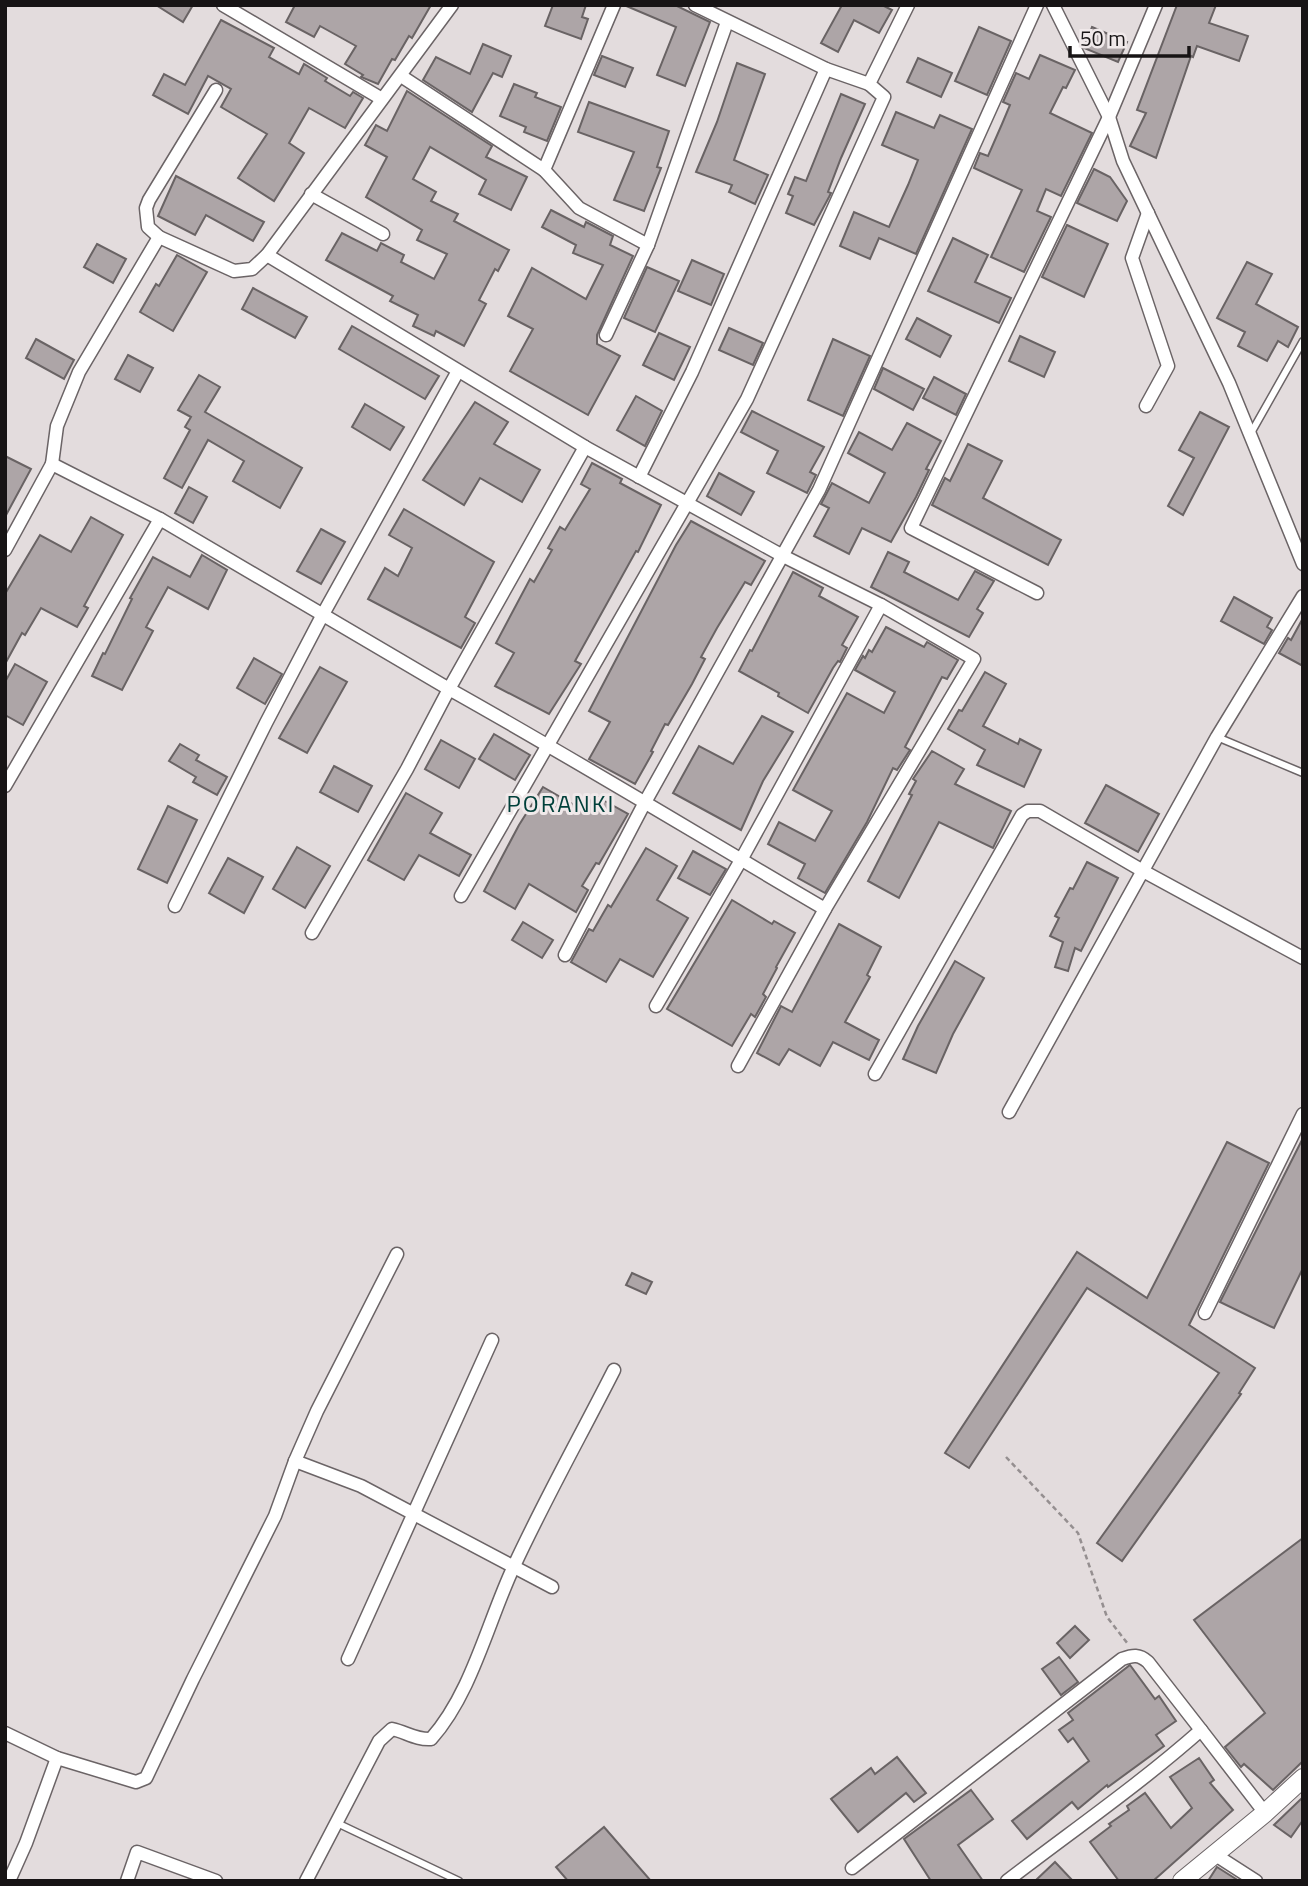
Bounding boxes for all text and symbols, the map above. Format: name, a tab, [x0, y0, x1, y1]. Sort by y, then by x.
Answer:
scale bar	[1070, 14, 1189, 58]
text: 50 m	[1080, 22, 1126, 54]
district label: PORANKI	[507, 785, 615, 821]

